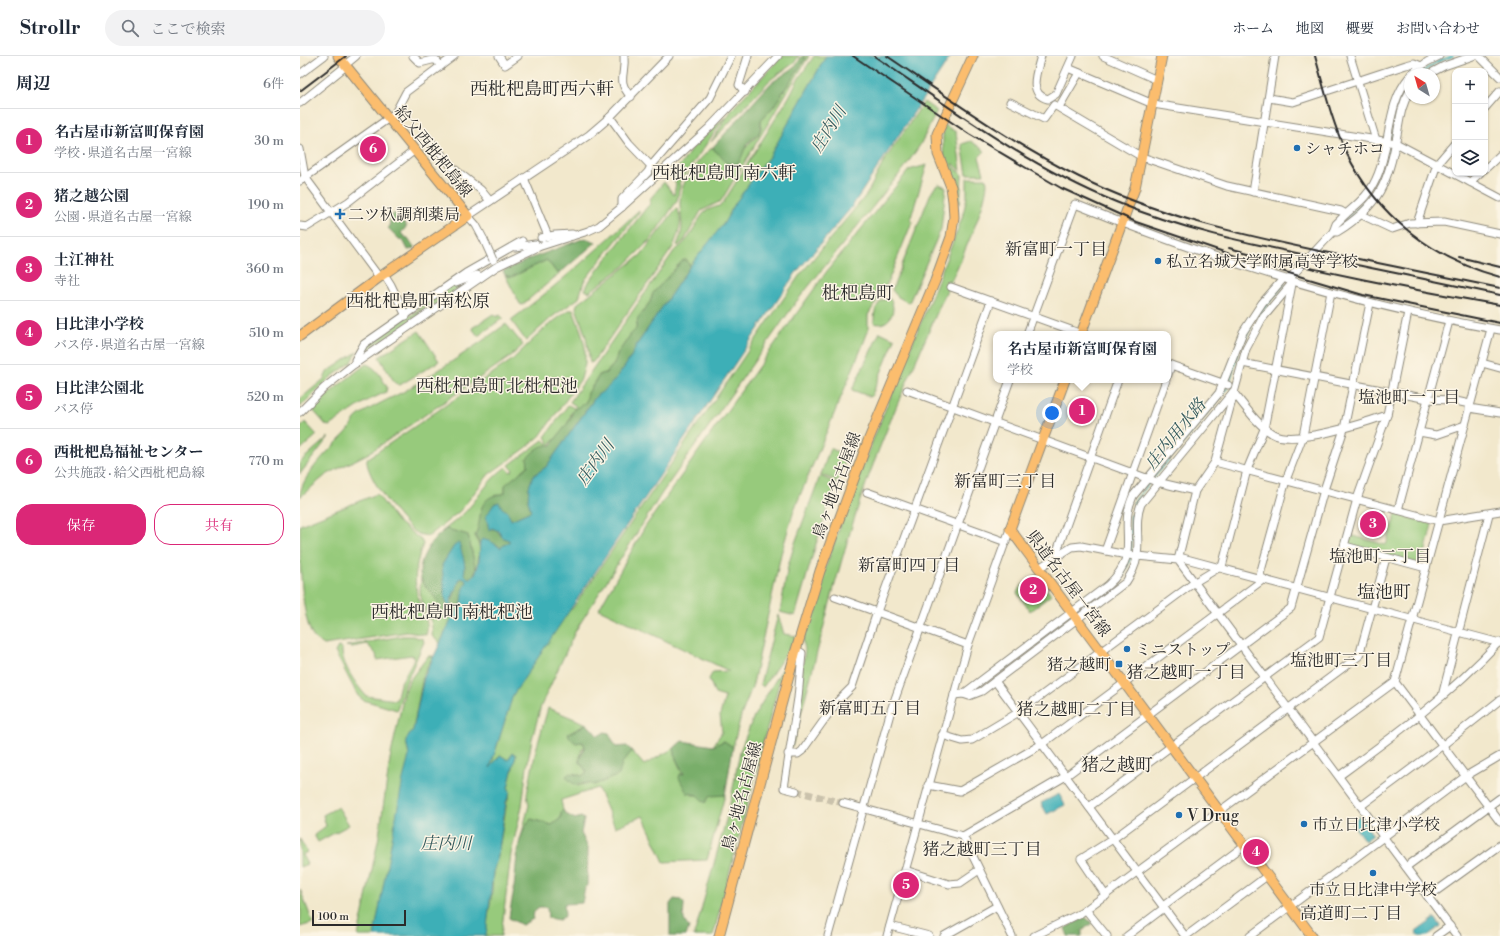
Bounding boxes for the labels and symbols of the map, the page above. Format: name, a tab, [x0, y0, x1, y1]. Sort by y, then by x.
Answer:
north arrow	[1404, 68, 1440, 104]
district label: 西枇杷島町西六軒	[470, 78, 614, 101]
water label: 庄内川	[806, 100, 853, 157]
street label: 給父西枇杷島線	[390, 102, 476, 201]
pin: 6	[360, 134, 386, 164]
place label: シャチホコ	[1305, 139, 1385, 159]
marker: シャチホコ	[1292, 143, 1302, 153]
district label: 西枇杷島町南六軒	[652, 162, 796, 185]
place label: 二ツ杁調剤薬局	[348, 205, 460, 225]
marker: 二ツ杁調剤薬局	[335, 209, 345, 219]
district label: 新富町一丁目	[1005, 239, 1107, 261]
place label: 私立名城大学附属高等学校	[1166, 252, 1358, 272]
marker: 私立名城大学附属高等学校	[1153, 256, 1163, 266]
district label: 枇杷島町	[822, 282, 894, 305]
district label: 西枇杷島町南松原	[346, 290, 490, 313]
district label: 西枇杷島町北枇杷池	[416, 375, 578, 398]
district label: 塩池町一丁目	[1358, 387, 1460, 409]
water label: 庄内用水路	[1140, 394, 1212, 475]
pin: 1	[1069, 396, 1095, 426]
your location	[1042, 403, 1062, 423]
street label: 鳥ヶ地名古屋線	[808, 429, 865, 541]
water label: 庄内川	[572, 434, 621, 490]
district label: 新富町三丁目	[954, 471, 1056, 493]
pin: 3	[1360, 509, 1386, 539]
street label: 県道名古屋一宮線	[1022, 526, 1115, 641]
district label: 塩池町二丁目	[1329, 546, 1431, 568]
district label: 新富町四丁目	[858, 555, 960, 577]
pin: 2	[1020, 575, 1046, 605]
district label: 塩池町	[1357, 581, 1411, 604]
district label: 西枇杷島町南枇杷池	[371, 601, 533, 624]
place label: ミニストップ	[1135, 640, 1231, 660]
marker: ミニストップ	[1122, 644, 1132, 654]
district label: 塩池町三丁目	[1290, 650, 1392, 672]
place label: 猪之越町	[1047, 655, 1111, 675]
marker: 猪之越町	[1114, 659, 1124, 669]
district label: 猪之越町一丁目	[1127, 662, 1246, 684]
district label: 新富町五丁目	[819, 698, 921, 720]
district label: 猪之越町二丁目	[1017, 699, 1136, 721]
street label: 鳥ヶ地名古屋線	[718, 740, 766, 853]
district label: 猪之越町	[1081, 754, 1153, 777]
place label: V Drug	[1186, 806, 1240, 826]
marker: V Drug	[1174, 810, 1184, 820]
place label: 市立日比津小学校	[1312, 815, 1440, 835]
marker: 市立日比津小学校	[1299, 819, 1309, 829]
water label: 庄内川	[421, 833, 473, 855]
pin: 4	[1243, 837, 1269, 867]
district label: 猪之越町三丁目	[923, 839, 1042, 861]
marker: 市立日比津中学校	[1368, 868, 1378, 878]
pin: 5	[893, 870, 919, 900]
place label: 市立日比津中学校	[1309, 880, 1437, 900]
district label: 高道町二丁目	[1300, 903, 1402, 925]
scale bar	[312, 908, 406, 927]

